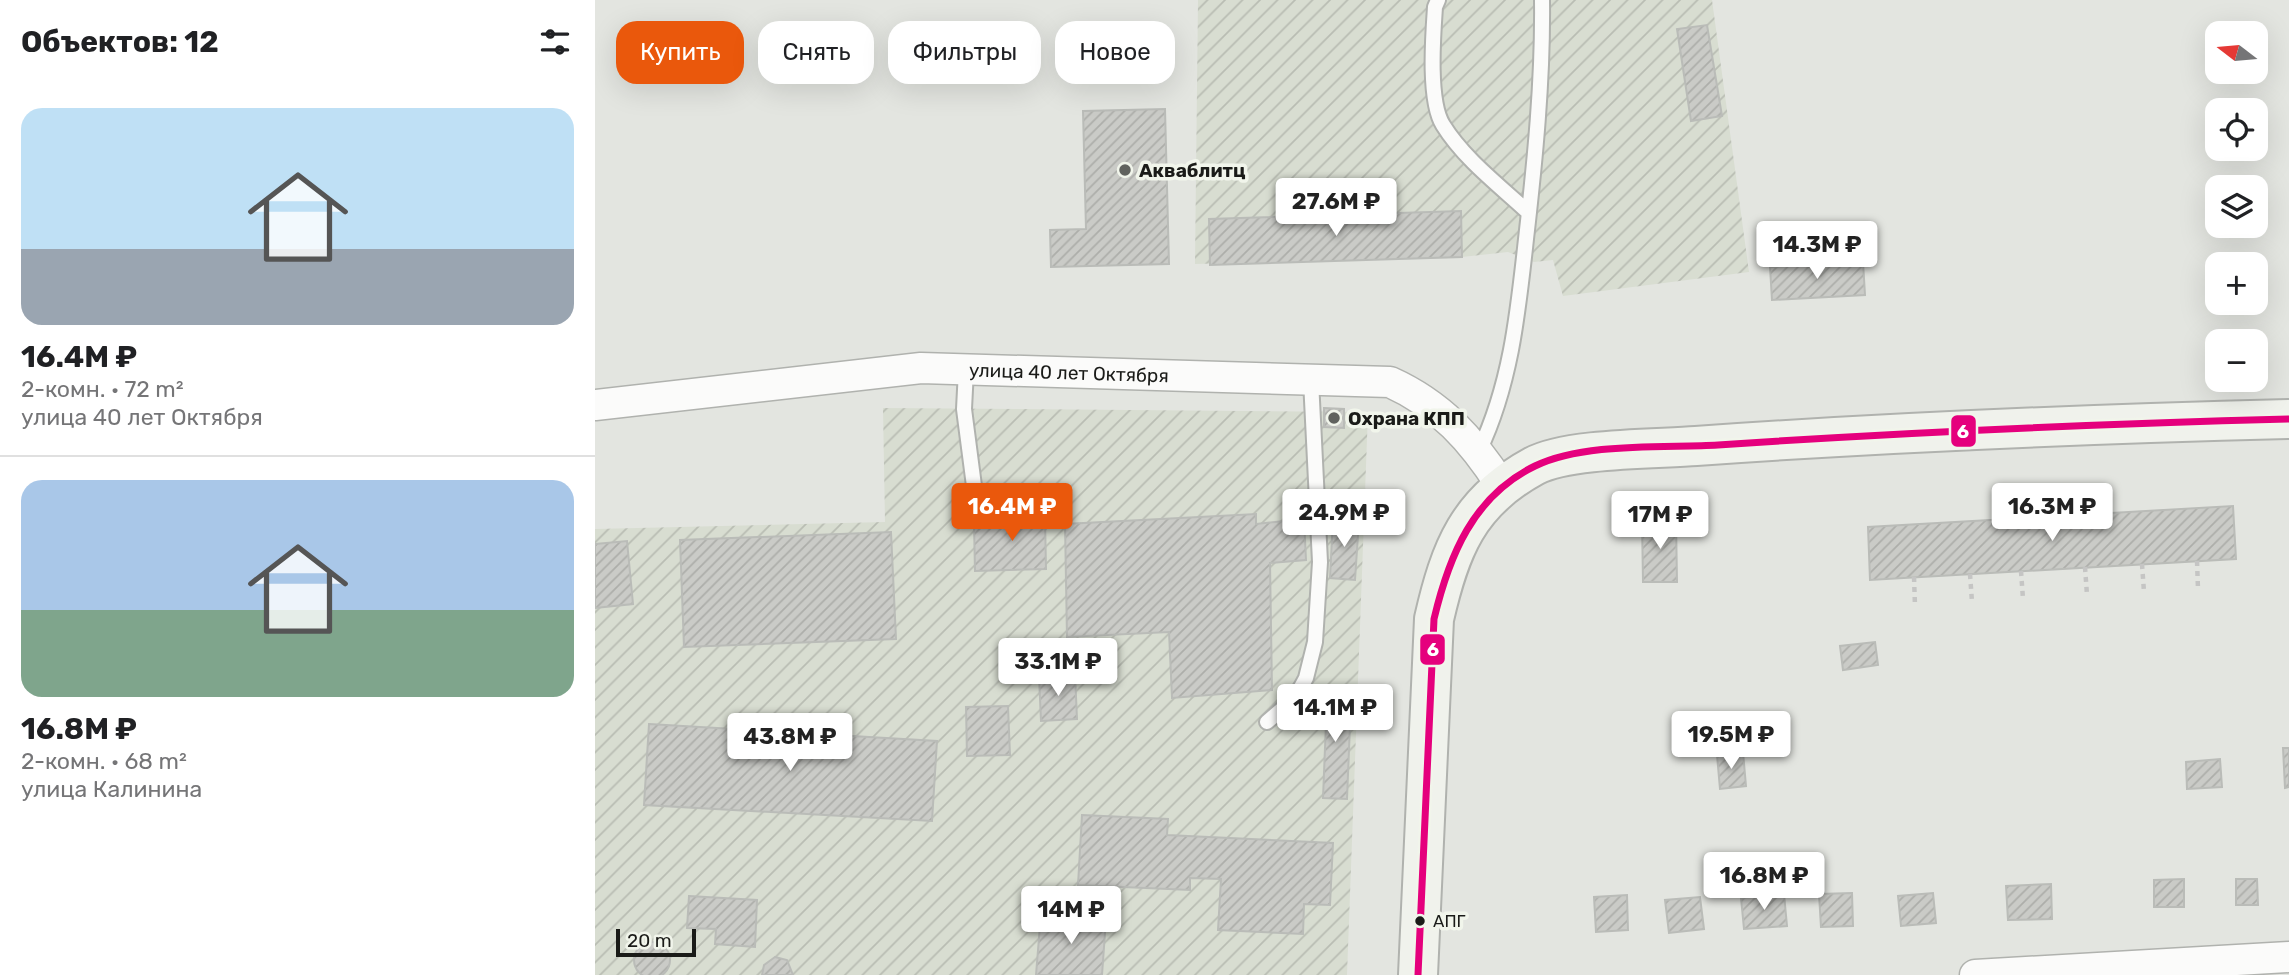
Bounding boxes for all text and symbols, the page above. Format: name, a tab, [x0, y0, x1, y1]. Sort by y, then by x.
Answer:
chip: Купить	[616, 21, 744, 84]
chip: Снять	[758, 21, 874, 84]
chip: Фильтры	[888, 21, 1041, 84]
chip: Новое	[1055, 21, 1175, 84]
north arrow	[2205, 21, 2268, 84]
map controls	[2205, 21, 2268, 392]
icon: filters	[536, 23, 574, 61]
text: Объектов: 12	[21, 24, 219, 60]
button: locate	[2205, 98, 2268, 161]
icon: home	[235, 154, 361, 280]
place label: Акваблитц	[1139, 159, 1246, 182]
marker: Акваблитц	[1117, 162, 1133, 178]
button: layers	[2205, 175, 2268, 238]
pin: 27.6M ₽	[1271, 178, 1401, 238]
text: 27.6M ₽	[1292, 187, 1380, 215]
pin: 14.3M ₽	[1752, 222, 1882, 281]
text: 14.3M ₽	[1772, 230, 1862, 258]
button: +	[2205, 252, 2268, 315]
button: −	[2205, 329, 2268, 392]
text: 16.4M ₽	[21, 339, 137, 375]
street label: улица 40 лет Октября	[969, 358, 1169, 387]
text: 2-комн. · 72 m²	[21, 375, 184, 403]
text: улица 40 лет Октября	[21, 403, 263, 431]
place label: Охрана КПП	[1348, 407, 1465, 430]
marker: Охрана КПП	[1326, 410, 1342, 426]
line badge: 6	[1950, 414, 1977, 448]
text: 6	[1957, 420, 1969, 443]
pin: 16.4M ₽	[947, 484, 1077, 543]
pin: 16.3M ₽	[1987, 484, 2117, 543]
pin: 24.9M ₽	[1279, 490, 1409, 549]
pin: 17M ₽	[1611, 491, 1709, 551]
text: 16.4M ₽	[967, 492, 1057, 520]
text: 16.3M ₽	[2008, 492, 2096, 520]
text: 24.9M ₽	[1298, 498, 1390, 526]
text: 17M ₽	[1627, 500, 1693, 528]
icon: home	[235, 526, 361, 652]
line badge: 6	[1419, 633, 1446, 666]
pin: 33.1M ₽	[993, 638, 1123, 698]
text: 6	[1427, 638, 1439, 661]
text: 33.1M ₽	[1014, 647, 1102, 675]
pin: 14.1M ₽	[1270, 684, 1400, 744]
text: 14.1M ₽	[1293, 693, 1377, 721]
text: 16.8M ₽	[21, 711, 137, 747]
pin: 19.5M ₽	[1666, 712, 1796, 771]
pin: 43.8M ₽	[725, 714, 855, 773]
text: 19.5M ₽	[1688, 720, 1774, 748]
text: 43.8M ₽	[743, 722, 837, 750]
text: 2-комн. · 68 m²	[21, 747, 187, 775]
text: улица Калинина	[21, 775, 202, 803]
pin: 16.8M ₽	[1699, 852, 1829, 912]
text: 16.8M ₽	[1720, 861, 1808, 889]
pin: 14M ₽	[1022, 886, 1120, 946]
text: 14M ₽	[1037, 895, 1105, 923]
place label: АПГ	[1433, 911, 1466, 931]
marker: АПГ	[1413, 914, 1427, 928]
scale bar	[616, 926, 697, 958]
text: 20 m	[627, 929, 672, 952]

